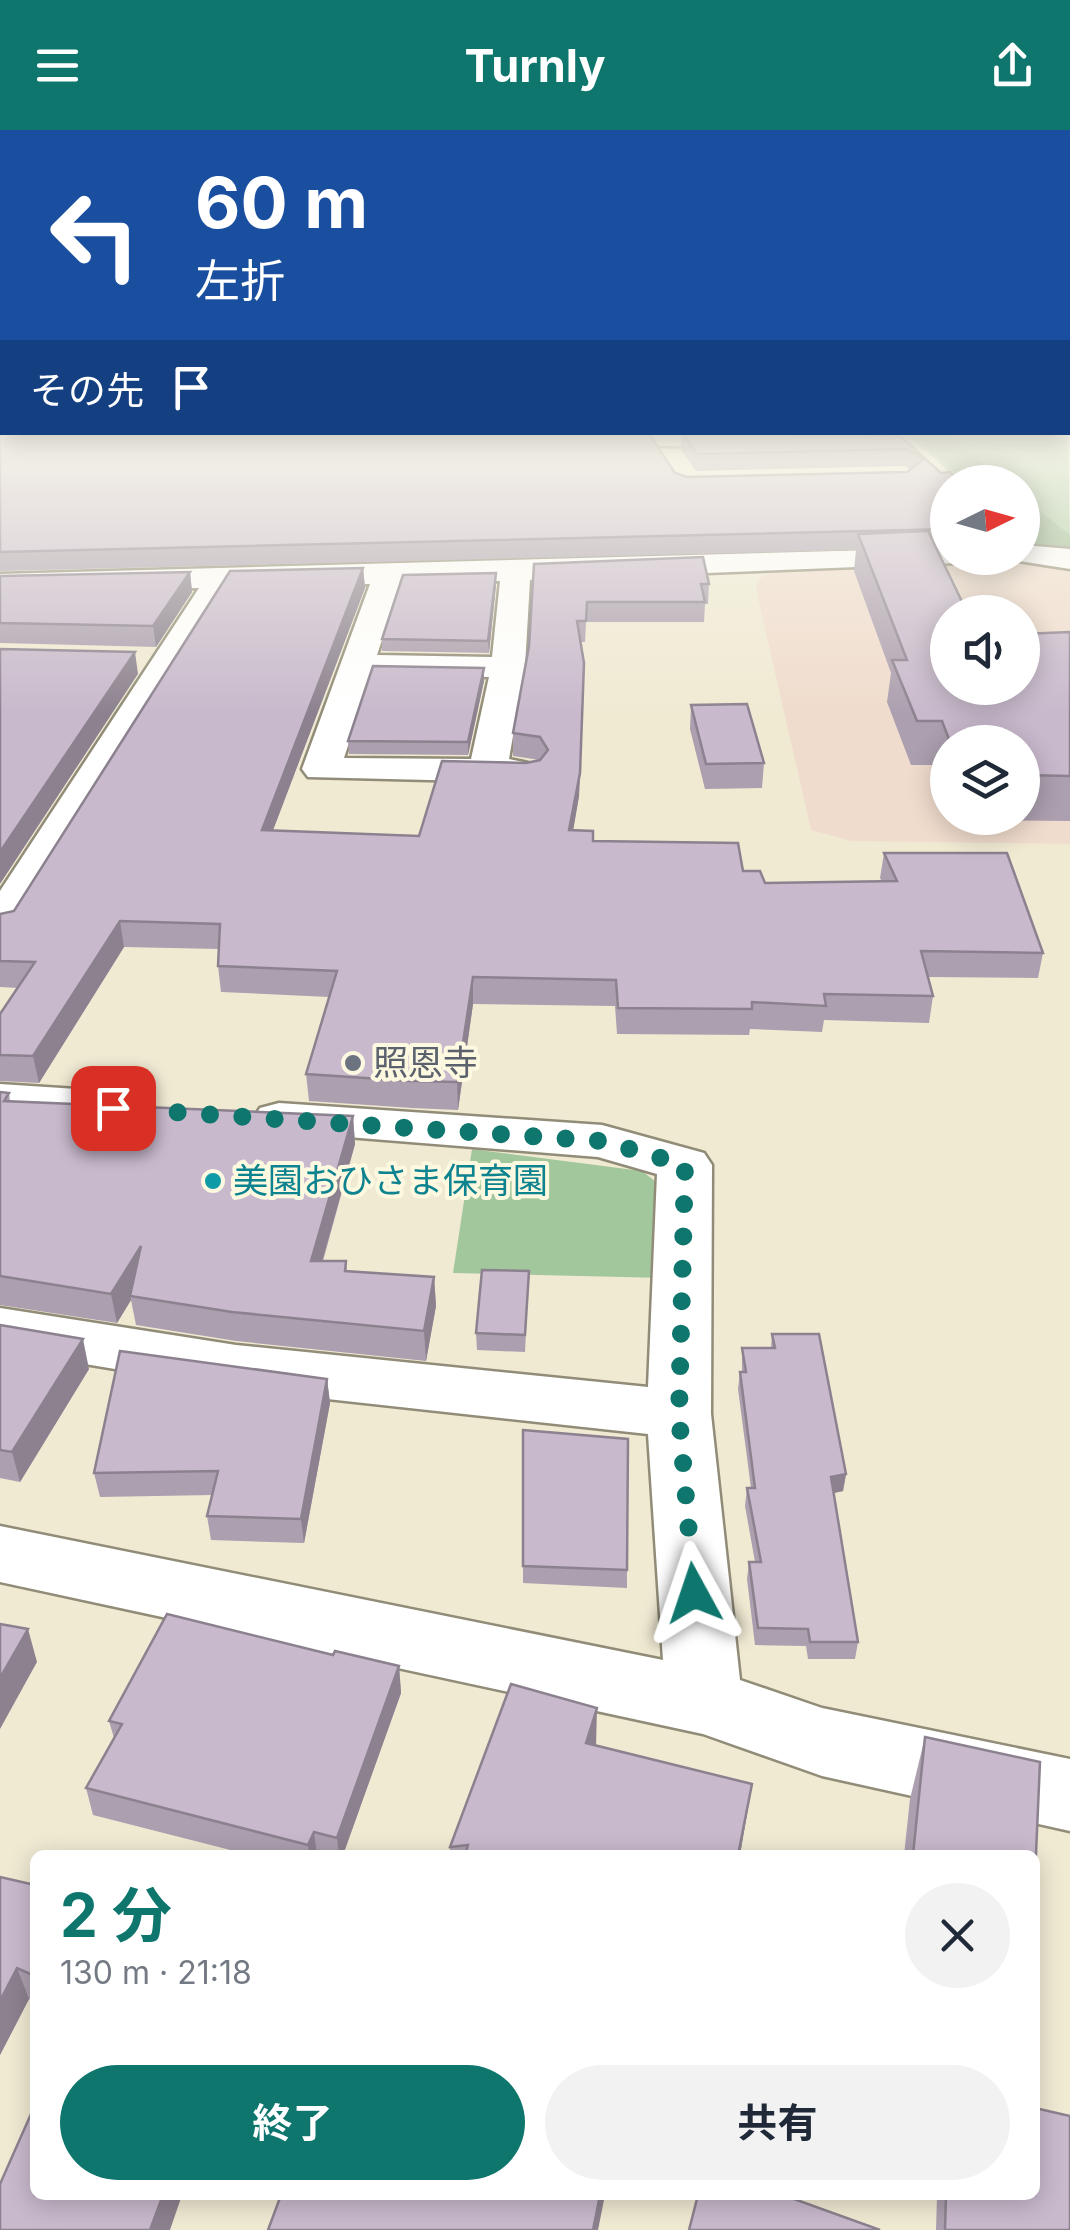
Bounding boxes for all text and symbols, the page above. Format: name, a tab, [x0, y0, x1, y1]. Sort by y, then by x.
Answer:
icon: menu	[30, 38, 85, 93]
text: Turnly	[464, 38, 606, 93]
icon: share	[985, 38, 1040, 93]
text: 60 m	[195, 160, 368, 245]
icon: left	[30, 170, 160, 300]
text: 左折	[195, 253, 285, 308]
icon: arrive	[164, 360, 219, 415]
text: その先	[30, 367, 144, 413]
north arrow	[930, 465, 1040, 575]
map controls	[930, 465, 1040, 835]
button: sound	[930, 595, 1040, 705]
button: layers	[930, 725, 1040, 835]
place label: 照恩寺	[373, 1041, 478, 1083]
marker: 照恩寺	[342, 1052, 364, 1074]
pin	[71, 1066, 156, 1151]
icon: arrive	[86, 1081, 141, 1136]
place label: 美園おひさま保育園	[233, 1159, 548, 1201]
marker: 美園おひさま保育園	[202, 1170, 224, 1192]
position arrow	[642, 1541, 746, 1645]
text: 2 分	[60, 1879, 172, 1951]
button: close	[905, 1883, 1010, 1988]
text: 130 m · 21:18	[60, 1953, 252, 1992]
button: 終了	[60, 2065, 525, 2180]
button: 共有	[545, 2065, 1010, 2180]

